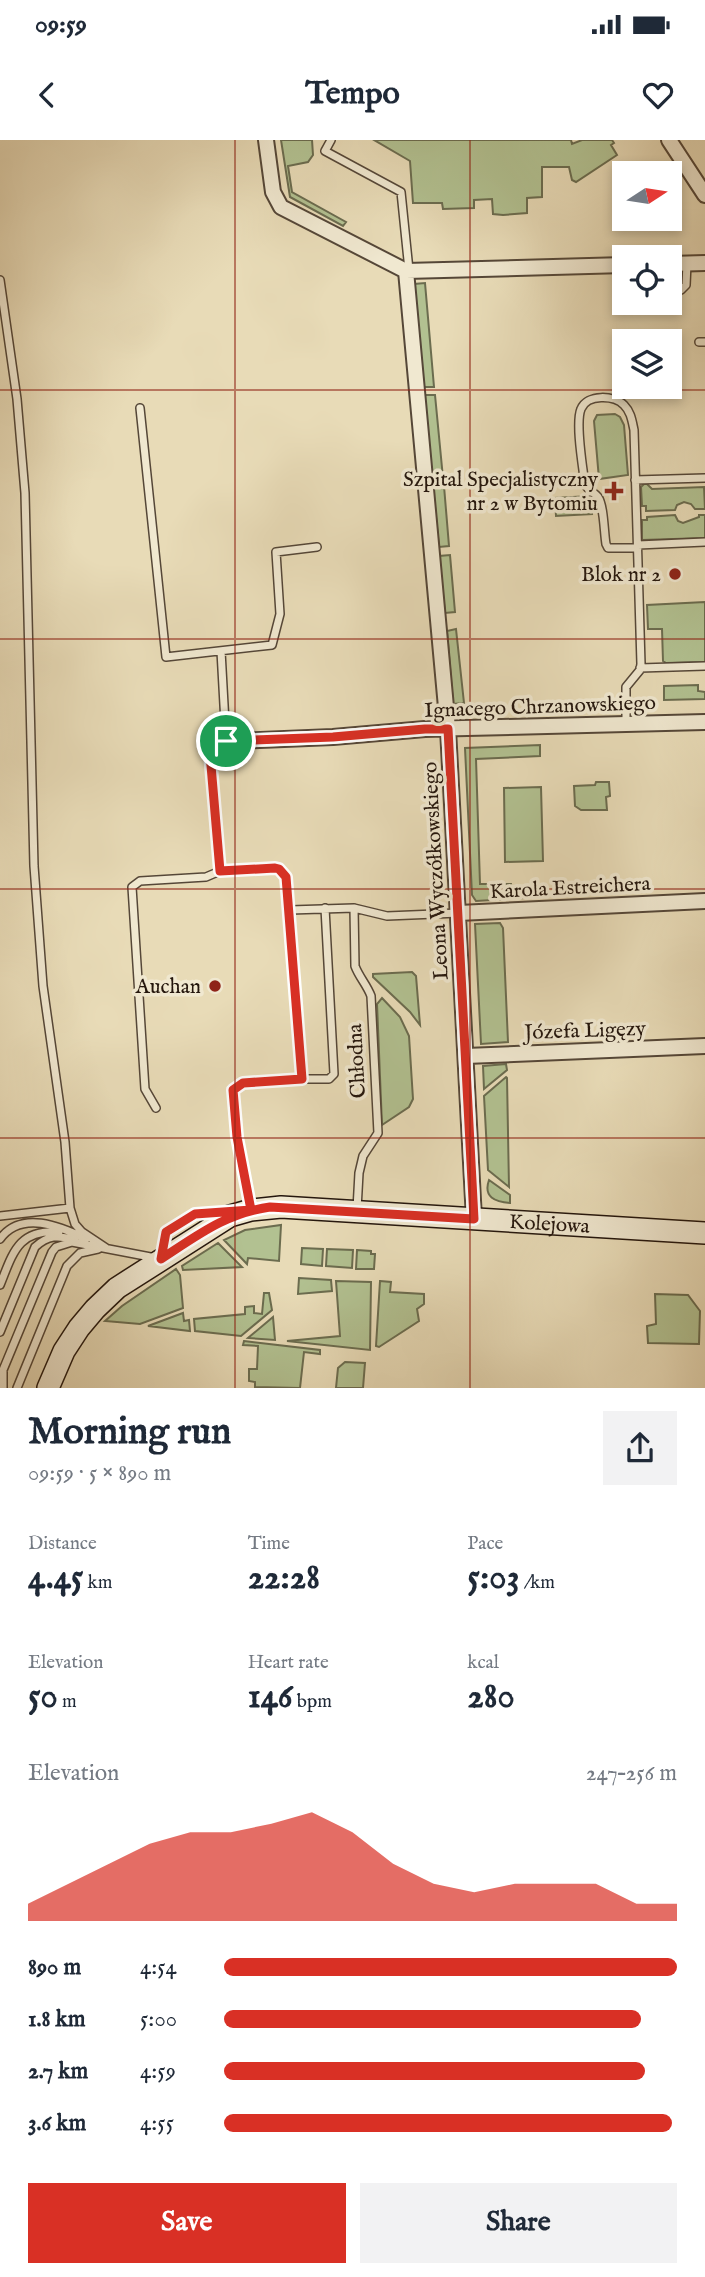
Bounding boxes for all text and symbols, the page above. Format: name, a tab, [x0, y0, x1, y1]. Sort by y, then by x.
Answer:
text: 09:59	[35, 8, 87, 41]
text: Tempo	[305, 74, 400, 115]
icon: back	[28, 76, 66, 114]
icon: heart	[639, 76, 677, 114]
north arrow	[612, 161, 682, 231]
map controls	[612, 161, 682, 399]
button: locate	[612, 245, 682, 315]
button: layers	[612, 329, 682, 399]
place label: Szpital Specjalistyczny nr 2 w Bytomiu	[403, 467, 599, 518]
marker: Szpital Specjalistyczny nr 2 w Bytomiu	[604, 481, 624, 501]
place label: Blok nr 2	[581, 562, 661, 589]
marker: Blok nr 2	[667, 566, 683, 582]
street label: Ignacego Chrzanowskiego	[424, 690, 656, 725]
pin	[196, 711, 256, 771]
icon: arrive	[207, 722, 245, 760]
street label: Leona Wyczółkowskiego	[417, 761, 456, 981]
street label: Karola Estreichera	[489, 871, 652, 906]
place label: Auchan	[134, 974, 201, 1001]
marker: Auchan	[207, 978, 223, 994]
street label: Józefa Ligęzy	[522, 1016, 647, 1047]
street label: Chłodna	[342, 1022, 373, 1099]
street label: Kolejowa	[508, 1209, 591, 1241]
text: Morning run	[28, 1409, 231, 1457]
button: share	[603, 1411, 677, 1485]
text: 09:59 · 5 × 890 m	[28, 1459, 171, 1488]
text: Distance	[28, 1532, 97, 1556]
text: Time	[248, 1532, 290, 1556]
text: Pace	[467, 1532, 503, 1556]
text: 4.45	[28, 1556, 83, 1601]
text: 22:28	[248, 1556, 320, 1601]
text: 5:03	[467, 1556, 520, 1601]
text: km	[83, 1571, 112, 1595]
text: /km	[520, 1571, 555, 1595]
text: Elevation	[28, 1651, 103, 1675]
text: Heart rate	[248, 1651, 329, 1675]
text: kcal	[467, 1651, 499, 1675]
text: 50	[28, 1675, 58, 1720]
text: 146	[248, 1675, 293, 1720]
text: 280	[467, 1675, 515, 1720]
text: m	[58, 1690, 77, 1714]
text: bpm	[293, 1690, 332, 1714]
text: Elevation	[28, 1759, 119, 1788]
text: 247–256 m	[586, 1759, 677, 1788]
text: 890 m	[28, 1953, 81, 1982]
text: 4:54	[140, 1953, 177, 1982]
text: 1.8 km	[28, 2005, 86, 2034]
text: 5:00	[140, 2005, 177, 2034]
text: 2.7 km	[28, 2057, 88, 2086]
text: 4:59	[140, 2057, 176, 2086]
text: 3.6 km	[28, 2109, 86, 2138]
text: 4:55	[140, 2109, 174, 2138]
button: Save	[28, 2183, 346, 2263]
button: Share	[360, 2183, 677, 2263]

